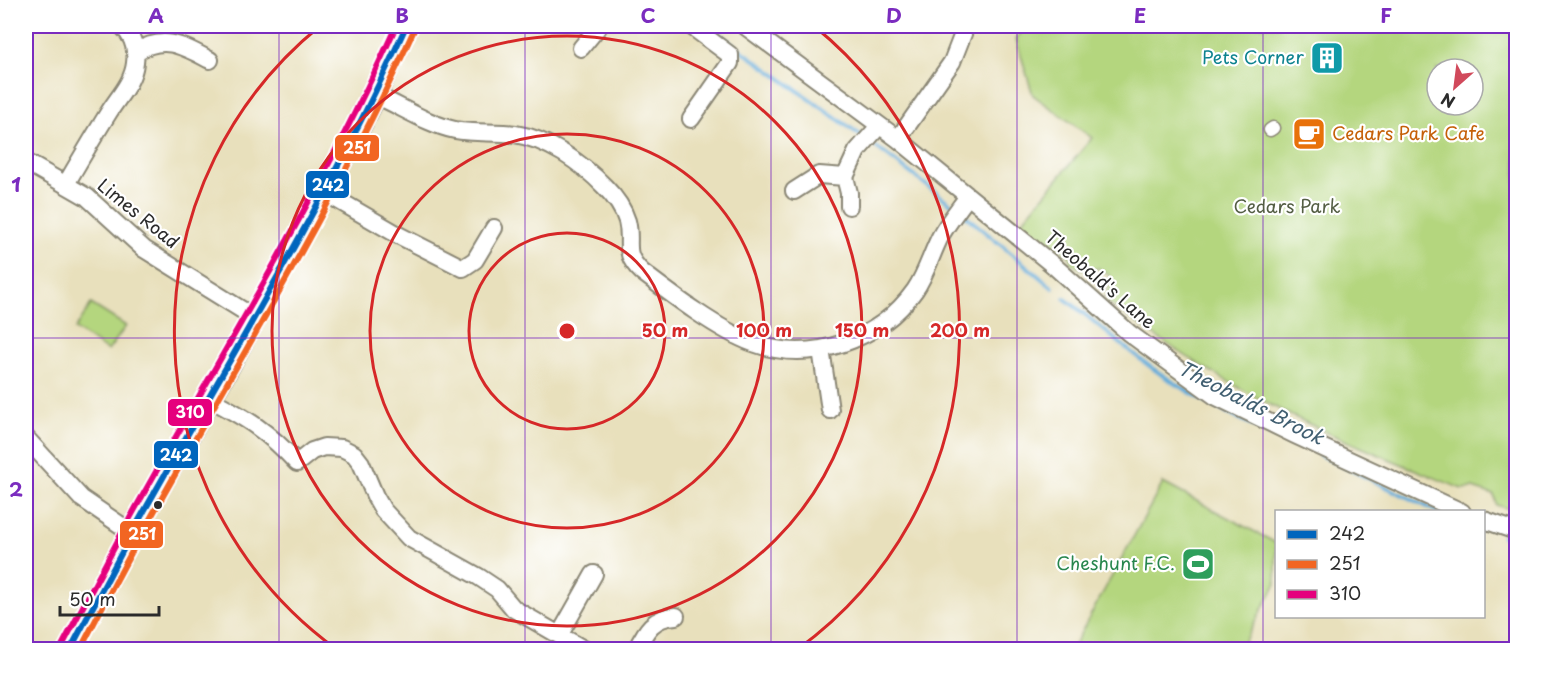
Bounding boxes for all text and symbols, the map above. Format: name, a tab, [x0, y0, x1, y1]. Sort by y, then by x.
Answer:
text: A	[148, 0, 164, 30]
text: B	[395, 0, 409, 30]
text: C	[640, 0, 656, 30]
text: D	[886, 0, 902, 30]
text: E	[1134, 0, 1146, 30]
text: F	[1380, 0, 1392, 30]
building icon: Pets Corner	[1309, 40, 1345, 76]
place label: Pets Corner	[1202, 43, 1305, 70]
north arrow	[1425, 57, 1485, 117]
text: N	[1436, 88, 1459, 115]
cafe icon: Cedars Park Cafe	[1291, 116, 1327, 152]
place label: Cedars Park Cafe	[1332, 119, 1485, 146]
line badge: 251	[334, 134, 380, 162]
text: 251	[343, 135, 371, 159]
text: 1	[11, 169, 21, 199]
line badge: 242	[305, 170, 350, 199]
street label: Limes Road	[92, 171, 186, 254]
text: 242	[312, 172, 344, 196]
park label: Cedars Park	[1233, 192, 1341, 219]
street label: Theobald's Lane	[1040, 223, 1162, 335]
text: 50 m	[642, 316, 688, 343]
text: 100 m	[736, 316, 792, 343]
text: 150 m	[835, 316, 889, 343]
text: 200 m	[930, 316, 990, 343]
centre of rings	[557, 321, 577, 341]
water label: Theobalds Brook	[1173, 352, 1331, 452]
line badge: 310	[167, 398, 213, 427]
text: 310	[175, 399, 205, 423]
line badge: 242	[153, 440, 199, 469]
text: 242	[160, 442, 192, 466]
text: 2	[9, 474, 23, 504]
unlabelled marker	[152, 499, 164, 511]
legend	[1275, 510, 1485, 618]
text: 242	[1329, 519, 1365, 546]
line badge: 251	[119, 520, 164, 549]
text: 251	[128, 521, 156, 545]
sports icon: Cheshunt F.C.	[1180, 546, 1216, 582]
place label: Cheshunt F.C.	[1056, 549, 1175, 576]
text: 251	[1329, 549, 1361, 576]
scale bar	[60, 579, 159, 617]
text: 310	[1329, 579, 1361, 606]
text: 50 m	[69, 585, 116, 612]

